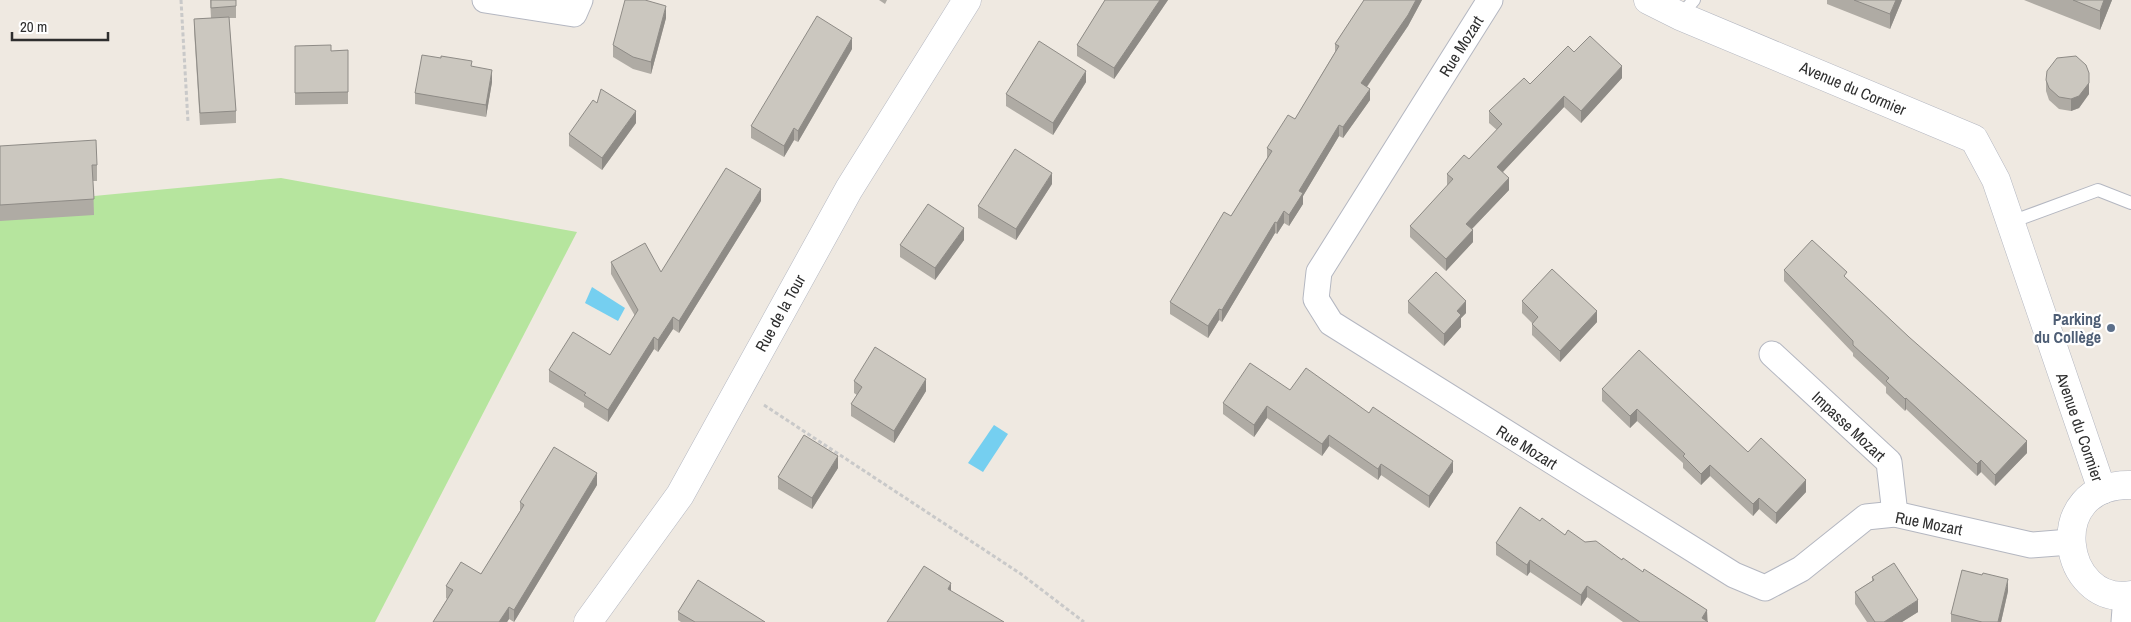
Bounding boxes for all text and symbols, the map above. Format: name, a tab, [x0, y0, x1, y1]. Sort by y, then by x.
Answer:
scale bar	[12, 10, 109, 42]
street label: Rue Mozart	[1434, 11, 1488, 81]
text: 20 m	[20, 16, 47, 37]
street label: Avenue du Cormier	[1796, 55, 1910, 121]
street label: Rue de la Tour	[750, 270, 811, 356]
place label: Parking du Collège	[2034, 308, 2101, 348]
marker: Parking du Collège	[2105, 322, 2117, 334]
street label: Avenue du Cormier	[2051, 369, 2109, 485]
street label: Impasse Mozart	[1807, 386, 1891, 466]
street label: Rue Mozart	[1492, 420, 1562, 474]
street label: Rue Mozart	[1894, 506, 1965, 540]

